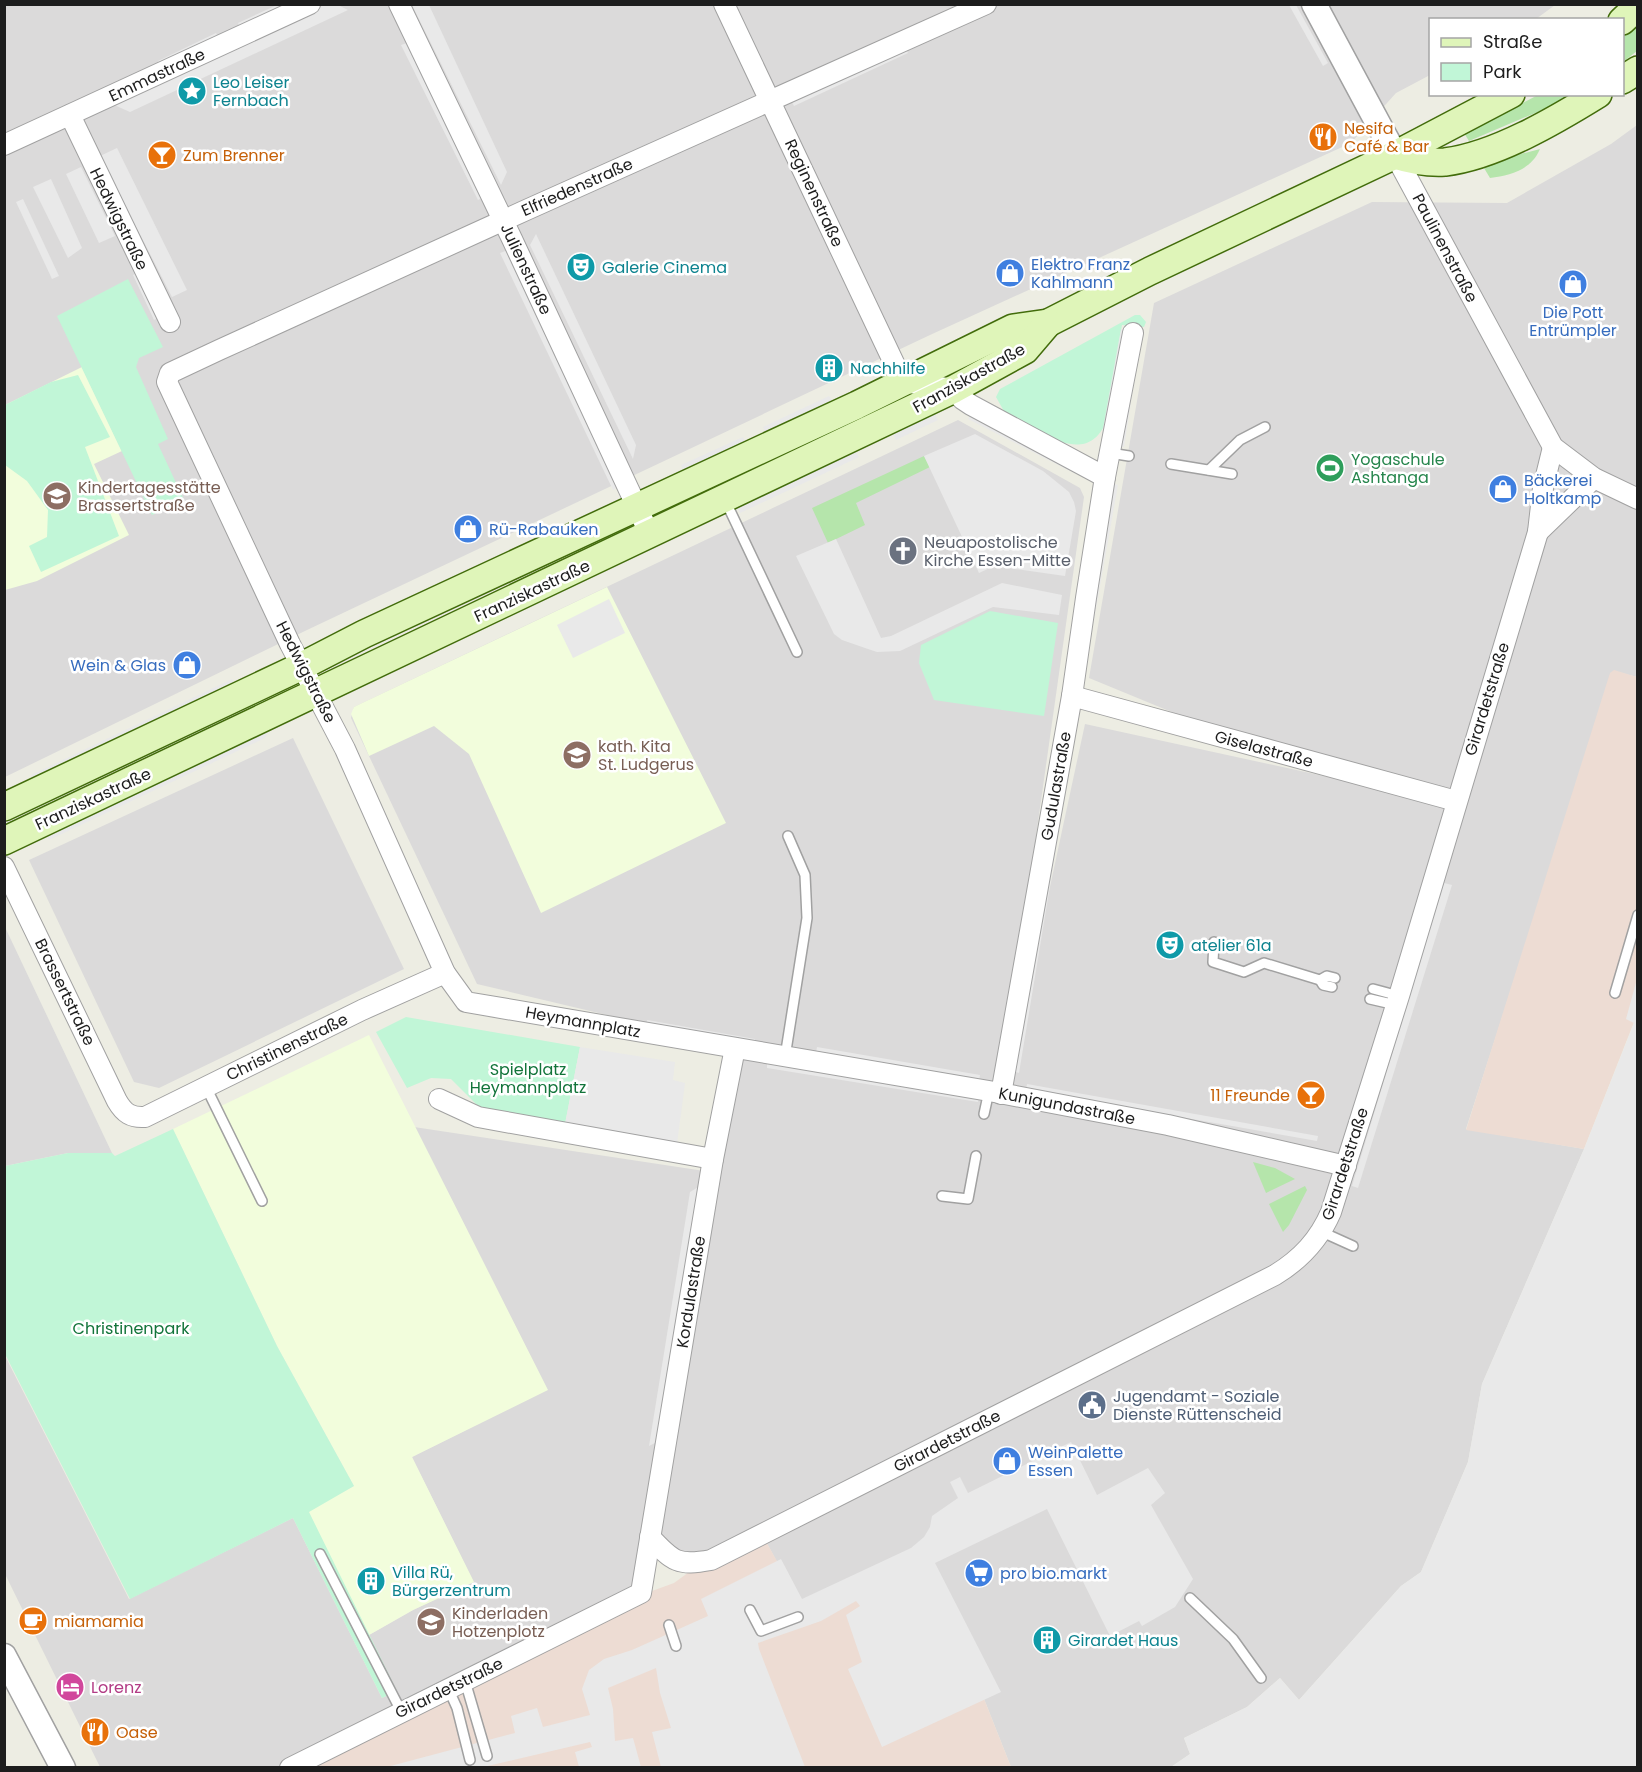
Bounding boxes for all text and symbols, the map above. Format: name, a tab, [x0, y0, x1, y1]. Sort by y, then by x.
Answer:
legend	[1429, 18, 1624, 96]
text: Straße	[1483, 29, 1542, 54]
street label: Emmastraße	[105, 43, 209, 107]
text: Park	[1483, 59, 1522, 84]
place label: Leo Leiser Fernbach	[213, 71, 289, 112]
place icon: Leo Leiser Fernbach	[176, 75, 208, 107]
place label: Nesifa Café & Bar	[1344, 117, 1429, 158]
restaurant icon: Nesifa Café & Bar	[1307, 121, 1339, 153]
street label: Reginenstraße	[779, 135, 849, 251]
bar icon: Zum Brenner	[146, 139, 178, 171]
place label: Zum Brenner	[183, 144, 285, 167]
street label: Elfriedenstraße	[518, 152, 637, 222]
street label: Hedwigstraße	[84, 164, 154, 274]
street label: Paulinenstraße	[1407, 189, 1483, 307]
street label: Julienstraße	[495, 219, 557, 319]
theatre icon: Galerie Cinema	[565, 251, 597, 283]
place label: Elektro Franz Kahlmann	[1031, 253, 1130, 294]
place label: Galerie Cinema	[602, 256, 727, 279]
shop icon: Elektro Franz Kahlmann	[994, 257, 1026, 289]
shop icon: Die Pott Entrümpler	[1557, 268, 1589, 300]
place label: Die Pott Entrümpler	[1529, 301, 1617, 342]
street label: Franziskastraße	[909, 337, 1030, 418]
building icon: Nachhilfe	[813, 352, 845, 384]
place label: Nachhilfe	[850, 357, 925, 380]
place label: Yogaschule Ashtanga	[1351, 448, 1445, 489]
sports icon: Yogaschule Ashtanga	[1314, 452, 1346, 484]
place label: Bäckerei Holtkamp	[1524, 469, 1602, 510]
shop icon: Bäckerei Holtkamp	[1487, 473, 1519, 505]
place label: Kindertagesstätte Brassertstraße	[78, 476, 221, 517]
school or university icon: Kindertagesstätte Brassertstraße	[41, 480, 73, 512]
shop icon: Rü-Rabauken	[452, 513, 484, 545]
place label: Rü-Rabauken	[489, 518, 599, 541]
place label: Neuapostolische Kirche Essen-Mitte	[924, 531, 1071, 572]
church icon: Neuapostolische Kirche Essen-Mitte	[887, 535, 919, 567]
street label: Franziskastraße	[470, 554, 594, 628]
street label: Hedwigstraße	[270, 617, 342, 727]
street label: Girardetstraße	[1459, 639, 1515, 759]
shop icon: Wein & Glas	[171, 649, 203, 681]
place label: Wein & Glas	[70, 654, 166, 677]
street label: Giselastraße	[1212, 725, 1316, 773]
street label: Gudulastraße	[1035, 730, 1077, 842]
place label: kath. Kita St. Ludgerus	[598, 735, 694, 776]
school or university icon: kath. Kita St. Ludgerus	[561, 739, 593, 771]
street label: Franziskastraße	[31, 762, 155, 836]
theatre icon: atelier 61a	[1154, 929, 1186, 961]
street label: Brassertstraße	[29, 934, 101, 1050]
place label: atelier 61a	[1191, 934, 1272, 957]
street label: Heymannplatz	[524, 1001, 642, 1043]
street label: Christinenstraße	[222, 1008, 352, 1086]
park label: Spielplatz Heymannplatz	[470, 1058, 586, 1099]
bar icon: 11 Freunde	[1295, 1079, 1327, 1111]
street label: Kunigundastraße	[997, 1081, 1137, 1131]
place label: 11 Freunde	[1210, 1084, 1290, 1107]
street label: Girardetstraße	[1316, 1105, 1374, 1223]
street label: Kordulastraße	[671, 1234, 711, 1350]
park label: Christinenpark	[73, 1317, 190, 1340]
place label: Jugendamt - Soziale Dienste Rüttenscheid	[1113, 1385, 1282, 1426]
public building icon: Jugendamt - Soziale Dienste Rüttenscheid	[1076, 1389, 1108, 1421]
street label: Girardetstraße	[889, 1404, 1005, 1478]
place label: WeinPalette Essen	[1028, 1441, 1123, 1482]
shop icon: WeinPalette Essen	[991, 1445, 1023, 1477]
supermarket icon: pro bio.markt	[963, 1557, 995, 1589]
place label: Villa Rü, Bürgerzentrum	[392, 1561, 511, 1602]
place label: pro bio.markt	[1000, 1562, 1107, 1585]
building icon: Villa Rü, Bürgerzentrum	[355, 1565, 387, 1597]
place label: Kinderladen Hotzenplotz	[452, 1602, 548, 1643]
cafe icon: miamamia	[17, 1605, 49, 1637]
school or university icon: Kinderladen Hotzenplotz	[415, 1606, 447, 1638]
place label: miamamia	[54, 1610, 144, 1633]
building icon: Girardet Haus	[1031, 1624, 1063, 1656]
place label: Girardet Haus	[1068, 1629, 1178, 1652]
street label: Girardetstraße	[391, 1652, 507, 1724]
hotel icon: Lorenz	[54, 1671, 86, 1703]
place label: Lorenz	[91, 1676, 142, 1699]
restaurant icon: Oase	[79, 1716, 111, 1748]
place label: Oase	[116, 1721, 158, 1744]

